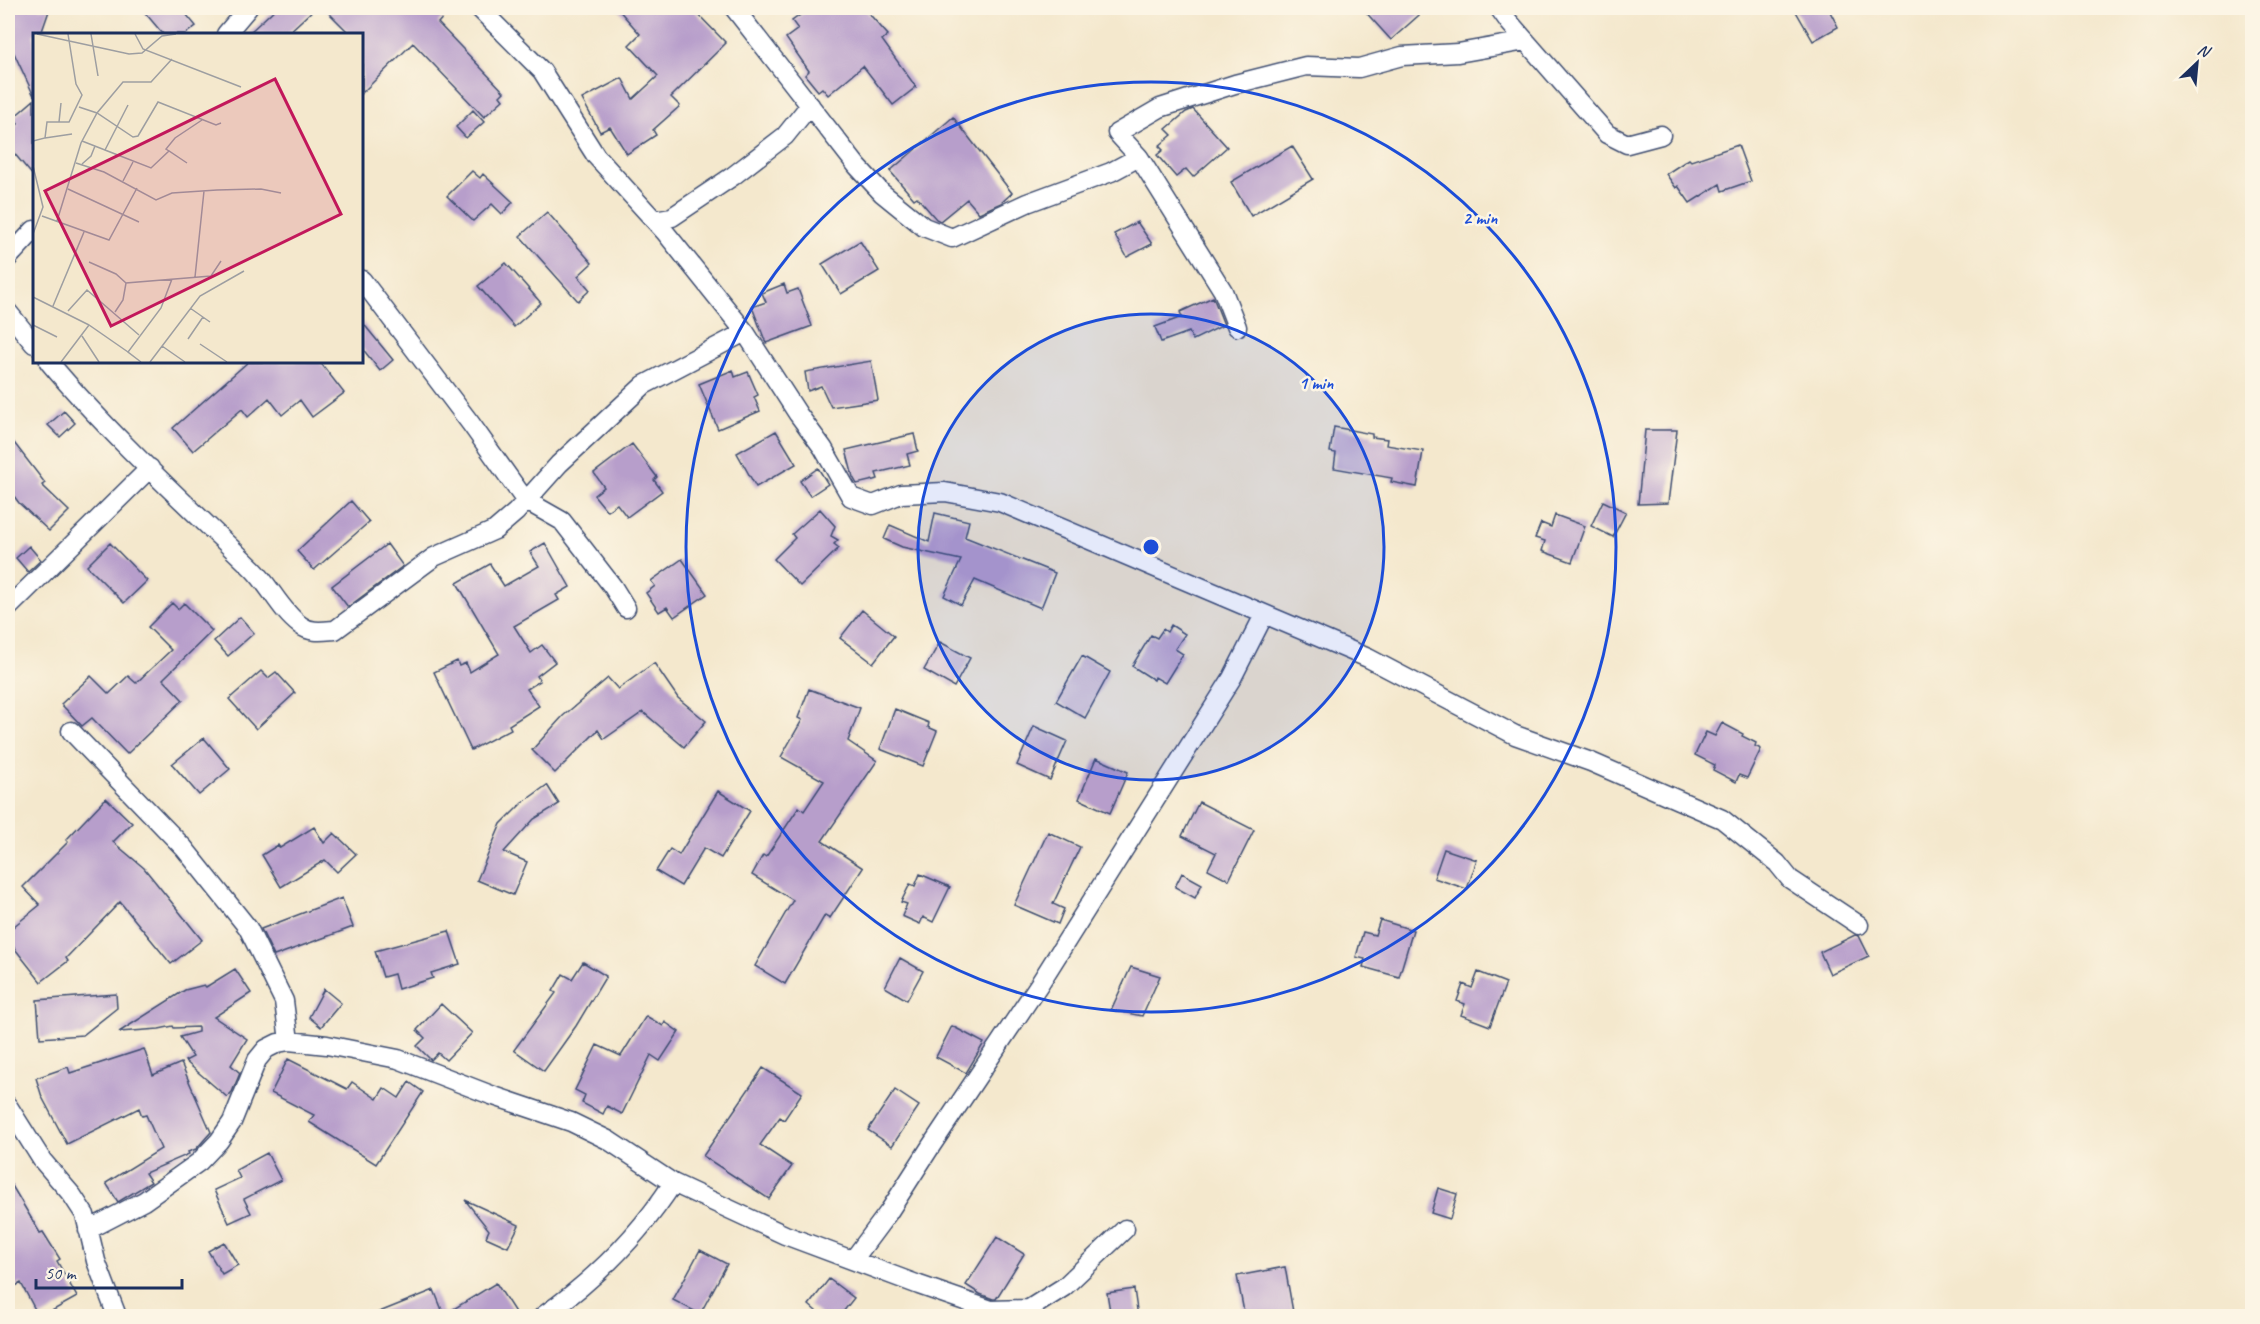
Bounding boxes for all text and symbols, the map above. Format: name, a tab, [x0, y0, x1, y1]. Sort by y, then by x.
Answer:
inset map	[33, 33, 363, 363]
north arrow	[2167, 33, 2227, 93]
text: N	[2194, 39, 2215, 63]
text: 2 min	[1463, 207, 1498, 229]
text: 1 min	[1299, 372, 1334, 394]
centre of rings	[1141, 537, 1161, 557]
scale bar	[36, 1252, 182, 1290]
text: 50 m	[45, 1262, 78, 1284]

